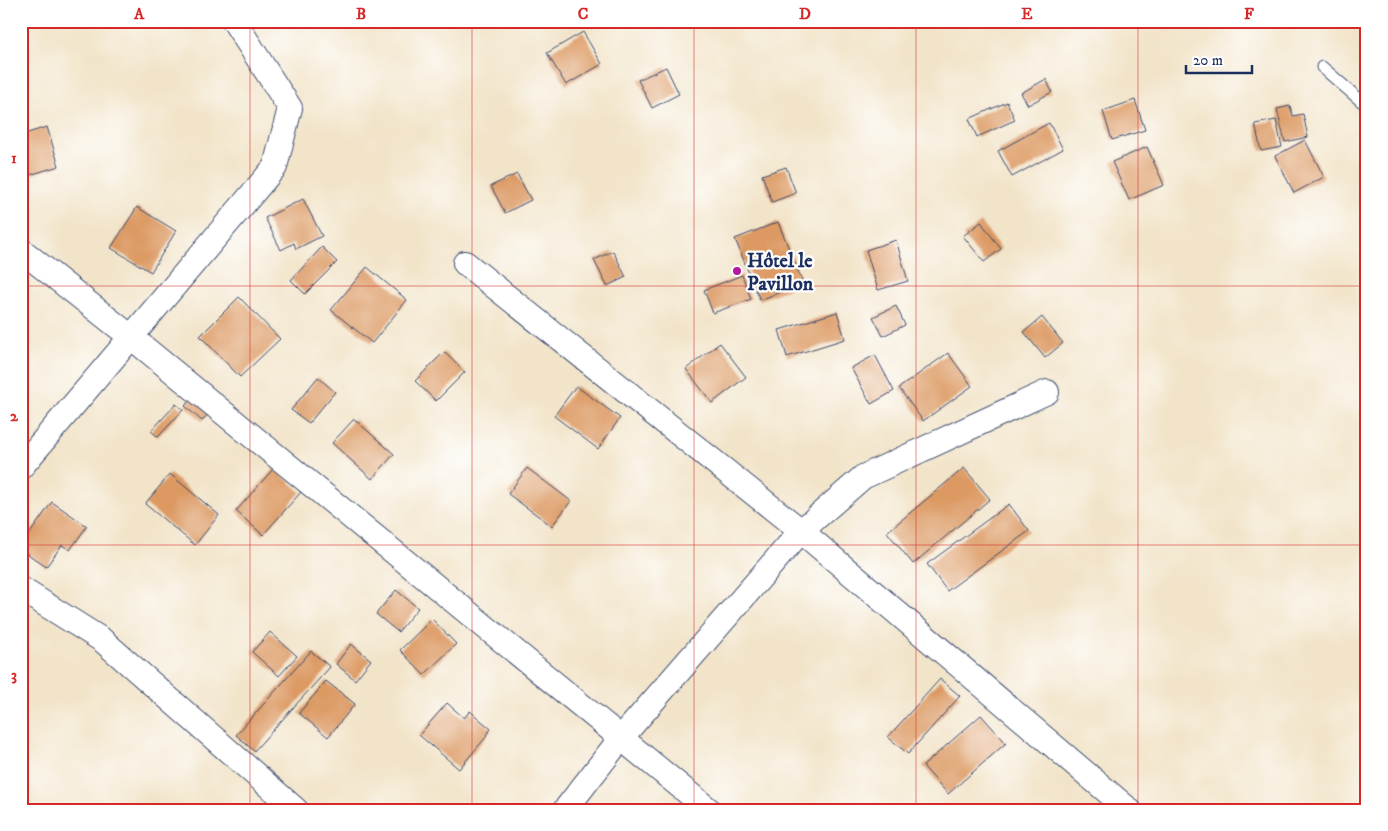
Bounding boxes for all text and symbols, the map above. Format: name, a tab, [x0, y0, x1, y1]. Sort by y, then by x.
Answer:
text: A	[133, 4, 145, 24]
text: B	[356, 4, 366, 24]
text: C	[578, 4, 588, 24]
text: D	[799, 4, 811, 24]
text: E	[1021, 4, 1033, 24]
text: F	[1244, 4, 1254, 24]
scale bar	[1186, 42, 1252, 74]
text: 20 m	[1193, 51, 1223, 70]
text: 1	[11, 148, 17, 168]
place label: Hôtel le Pavillon	[747, 249, 814, 297]
marker: Hôtel le Pavillon	[731, 265, 743, 277]
text: 2	[10, 406, 19, 426]
text: 3	[11, 665, 17, 685]

